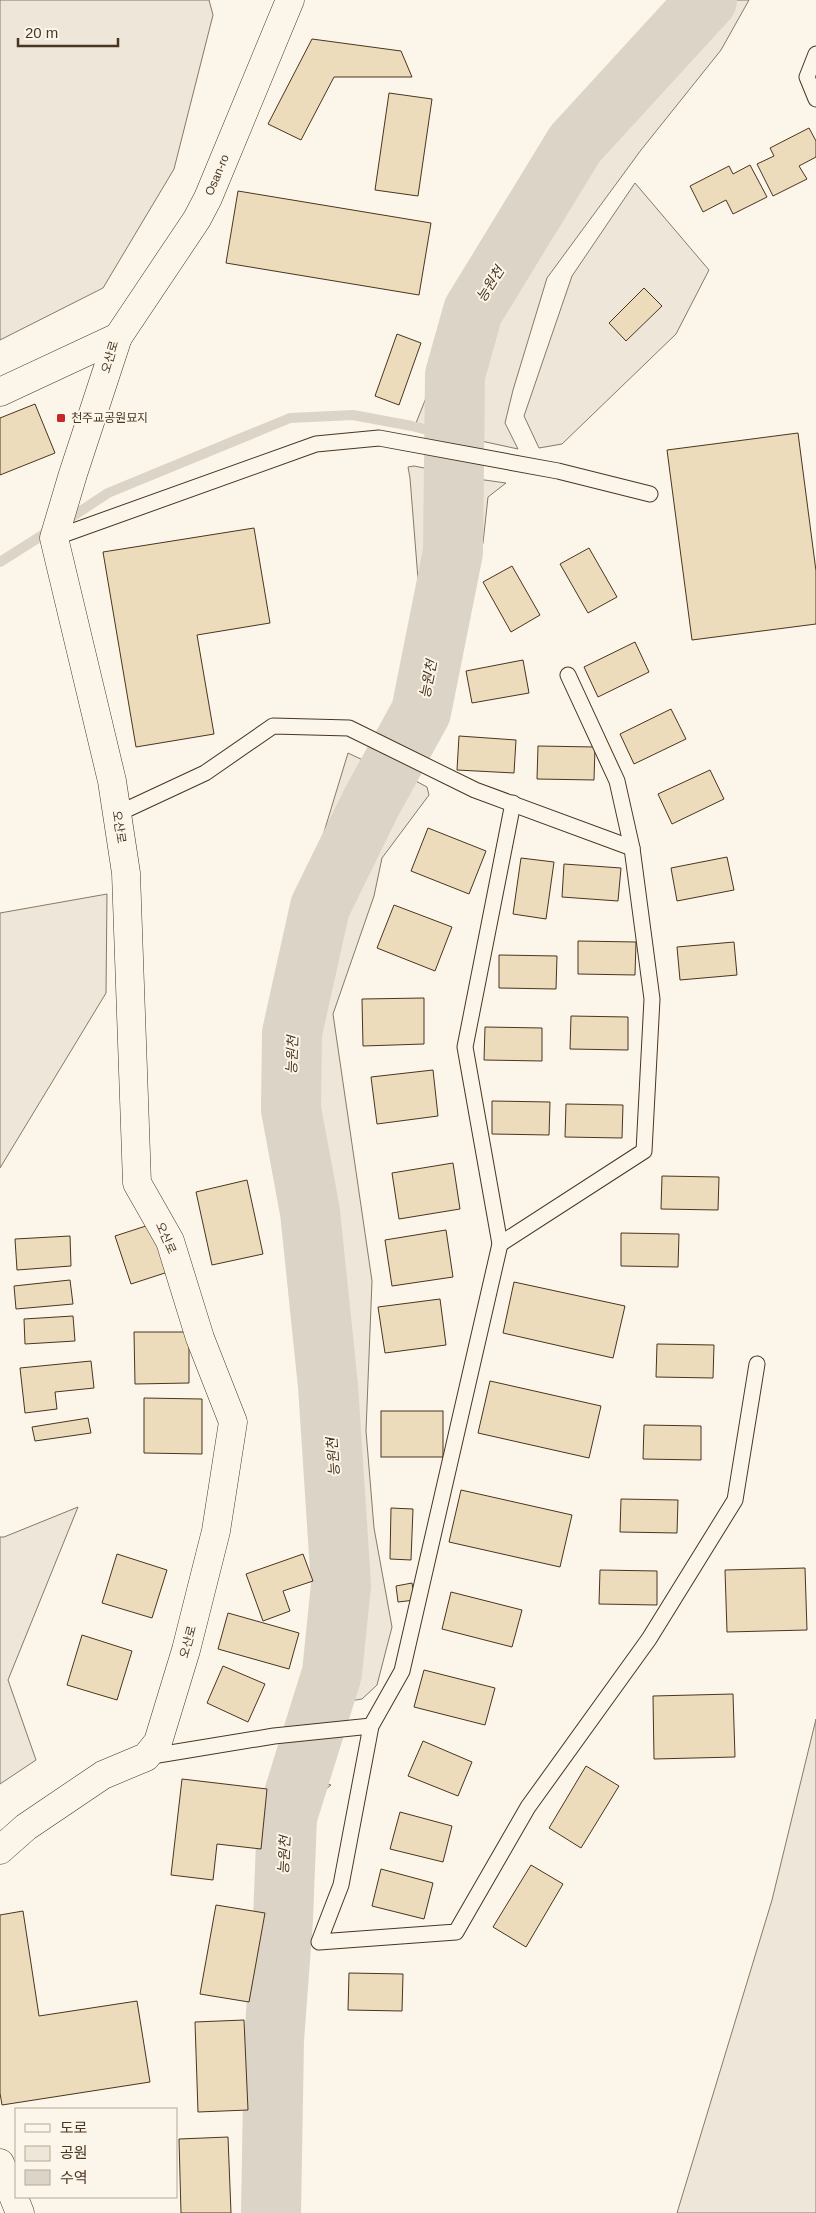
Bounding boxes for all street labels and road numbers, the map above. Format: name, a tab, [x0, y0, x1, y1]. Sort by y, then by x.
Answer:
street label: Osan-ro	[202, 152, 232, 198]
street label: 오산로	[99, 339, 121, 375]
street label: 오산로	[109, 810, 129, 844]
street label: 오산로	[153, 1220, 179, 1256]
street label: 오산로	[177, 1624, 199, 1660]

